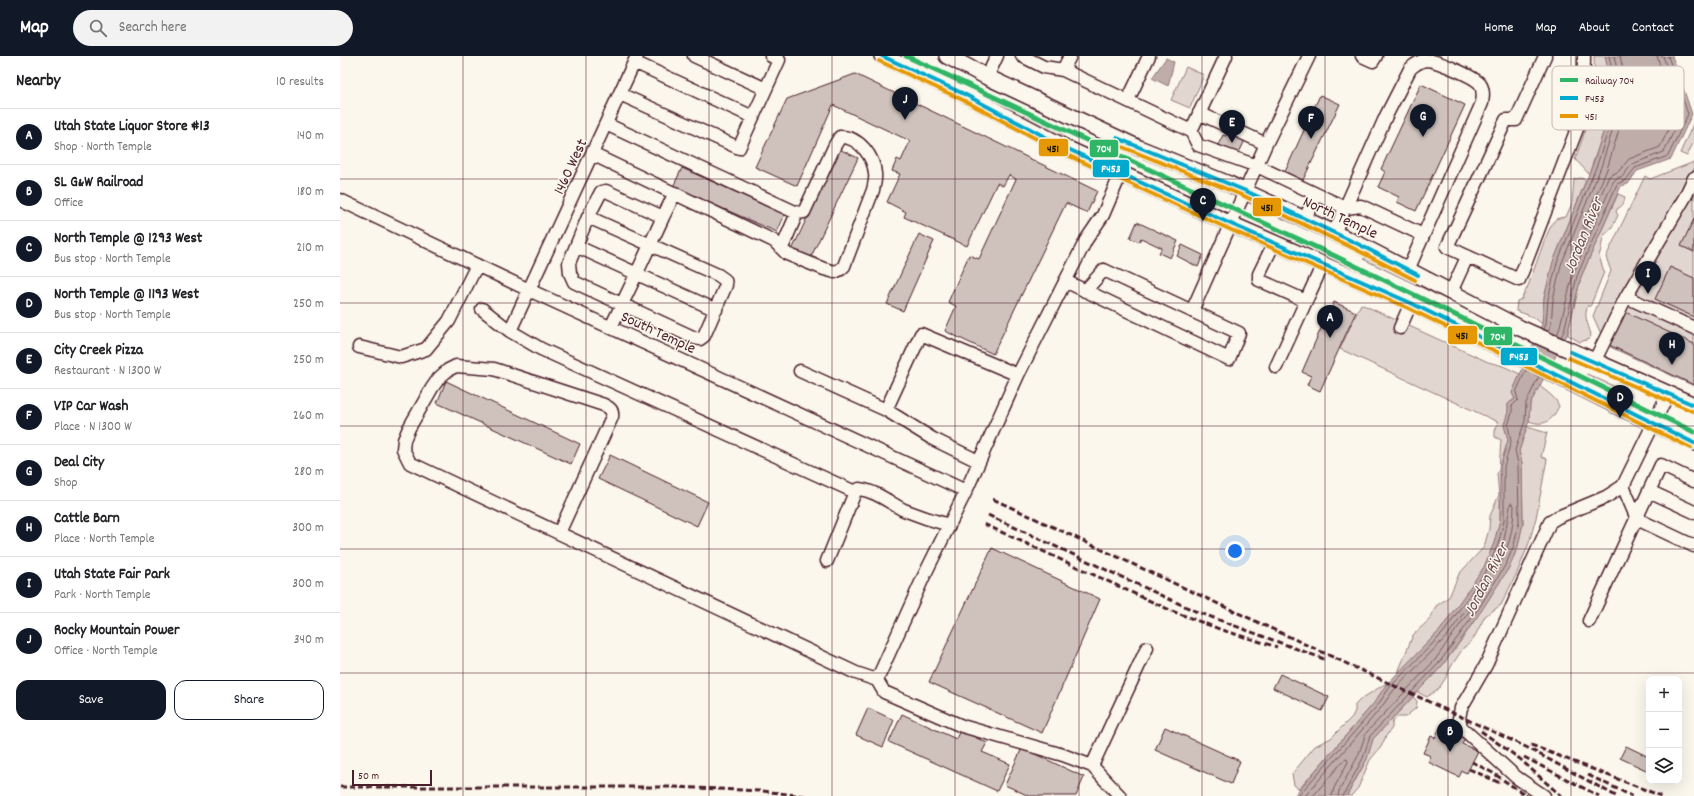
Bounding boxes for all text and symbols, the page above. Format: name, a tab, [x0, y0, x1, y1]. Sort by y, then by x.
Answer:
search box	[73, 10, 353, 46]
text: Map	[20, 15, 49, 42]
icon: search	[87, 17, 109, 39]
text: Search here	[119, 17, 187, 39]
text: Home	[1484, 18, 1513, 38]
text: Map	[1535, 18, 1557, 38]
text: About	[1579, 18, 1610, 38]
text: Contact	[1632, 18, 1674, 38]
legend	[1552, 66, 1684, 130]
text: Nearby	[16, 70, 60, 94]
text: 10 results	[276, 73, 324, 92]
text: Railway 704	[1585, 74, 1634, 90]
pin: J	[892, 87, 918, 120]
text: F453	[1585, 92, 1605, 108]
pin: G	[1410, 104, 1436, 137]
pin: F	[1298, 106, 1324, 139]
pin: E	[1219, 110, 1245, 143]
text: 451	[1585, 110, 1597, 126]
text: Utah State Liquor Store #13	[54, 116, 210, 138]
text: A	[25, 127, 33, 146]
text: 140 m	[297, 127, 324, 146]
street label: 1460 West	[548, 135, 594, 199]
text: Shop · North Temple	[54, 138, 152, 157]
line badge: 451	[1038, 138, 1069, 157]
line badge: 704	[1089, 139, 1119, 158]
text: 451	[1047, 142, 1059, 158]
text: 704	[1097, 142, 1111, 158]
line badge: F453	[1092, 159, 1130, 178]
text: F453	[1101, 162, 1121, 178]
text: SL G&W Railroad	[54, 172, 143, 194]
text: B	[26, 183, 32, 202]
text: 180 m	[297, 183, 324, 202]
pin: C	[1190, 188, 1216, 221]
street label: North Temple	[1299, 191, 1381, 246]
water label: Jordan River	[1559, 193, 1612, 278]
text: Office	[54, 194, 83, 213]
line badge: 451	[1252, 197, 1282, 217]
text: 451	[1261, 201, 1273, 217]
text: North Temple @ 1293 West	[54, 228, 202, 250]
text: C	[26, 239, 32, 258]
text: 210 m	[296, 239, 324, 258]
text: Bus stop · North Temple	[54, 250, 171, 269]
pin: I	[1635, 261, 1661, 294]
text: North Temple @ 1193 West	[54, 284, 199, 306]
text: D	[26, 295, 32, 314]
text: 250 m	[293, 295, 324, 314]
pin: A	[1317, 305, 1343, 338]
text: Bus stop · North Temple	[54, 306, 171, 325]
street label: South Temple	[617, 306, 699, 361]
line badge: 451	[1447, 325, 1478, 345]
line badge: 704	[1483, 326, 1513, 346]
text: 451	[1456, 329, 1468, 345]
text: 704	[1491, 330, 1505, 346]
pin: H	[1659, 332, 1685, 365]
text: City Creek Pizza	[54, 340, 143, 362]
line badge: F453	[1500, 347, 1538, 366]
text: F453	[1509, 350, 1529, 366]
text: E	[26, 351, 32, 370]
text: 250 m	[293, 351, 324, 370]
text: Restaurant · N 1300 W	[54, 362, 161, 381]
pin: D	[1607, 385, 1633, 418]
text: VIP Car Wash	[54, 396, 128, 418]
text: F	[26, 407, 32, 426]
text: 260 m	[293, 407, 324, 426]
text: Place · N 1300 W	[54, 418, 132, 437]
text: Deal City	[54, 452, 104, 474]
text: G	[26, 463, 32, 482]
text: 280 m	[294, 463, 324, 482]
text: Shop	[54, 474, 77, 493]
text: Cattle Barn	[54, 508, 120, 530]
text: H	[26, 519, 32, 538]
text: 300 m	[292, 519, 324, 538]
text: Place · North Temple	[54, 530, 154, 549]
water label: Jordan River	[1459, 538, 1517, 621]
your location	[1225, 541, 1245, 561]
text: Utah State Fair Park	[54, 564, 170, 586]
text: I	[27, 575, 31, 594]
text: 300 m	[292, 575, 324, 594]
text: Park · North Temple	[54, 586, 151, 605]
text: Rocky Mountain Power	[54, 620, 180, 642]
text: J	[27, 631, 31, 650]
text: 340 m	[294, 631, 324, 650]
text: Office · North Temple	[54, 642, 158, 661]
map controls	[1646, 676, 1682, 784]
button: +	[1646, 676, 1682, 712]
button: Save	[16, 680, 166, 720]
button: Share	[174, 680, 324, 720]
button: −	[1646, 712, 1682, 748]
pin: B	[1437, 719, 1463, 752]
button: layers	[1646, 748, 1682, 784]
scale bar	[352, 768, 432, 787]
text: 50 m	[358, 769, 379, 785]

